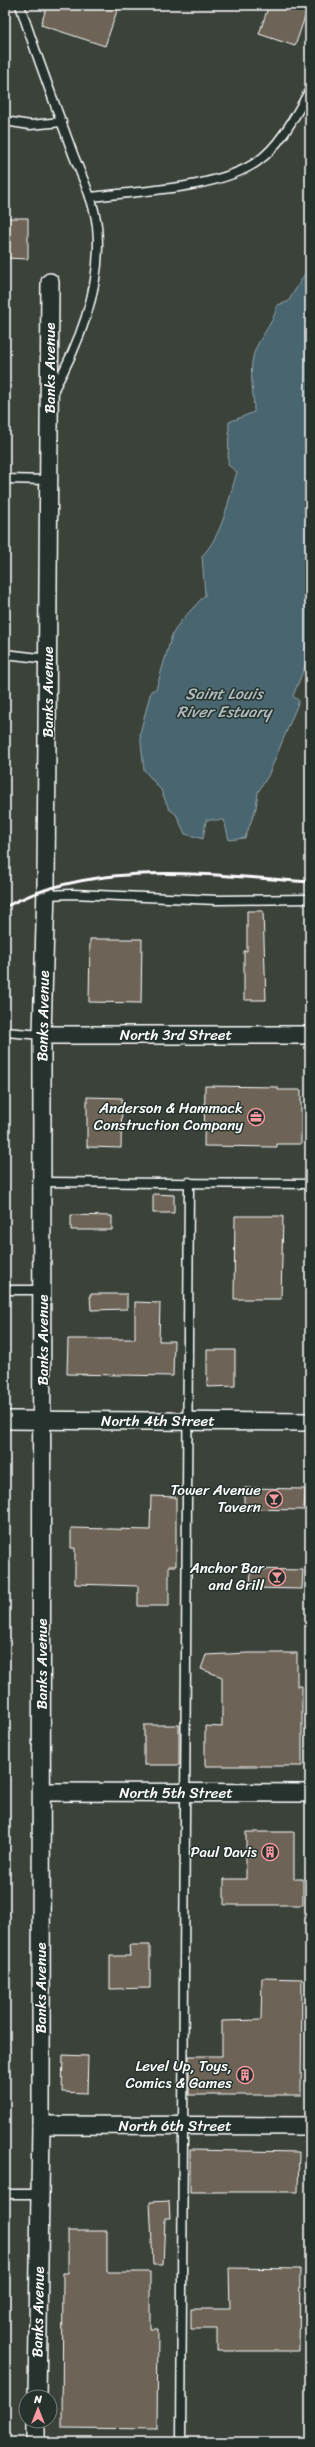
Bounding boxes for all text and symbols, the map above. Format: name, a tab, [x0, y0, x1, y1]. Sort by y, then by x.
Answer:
street label: Banks Avenue	[37, 323, 63, 413]
street label: Banks Avenue	[35, 647, 61, 737]
water label: Saint Louis River Estuary	[177, 679, 274, 726]
street label: Banks Avenue	[29, 970, 57, 1062]
street label: North 3rd Street	[120, 1022, 233, 1048]
place label: Anderson & Hammack Construction Company	[94, 1095, 243, 1138]
office icon: Anderson & Hammack Construction Company	[246, 1107, 266, 1127]
street label: Banks Avenue	[30, 1295, 56, 1385]
street label: North 4th Street	[101, 1408, 215, 1434]
place label: Tower Avenue Tavern	[170, 1477, 261, 1520]
bar icon: Tower Avenue Tavern	[264, 1489, 284, 1509]
place label: Anchor Bar and Grill	[189, 1555, 265, 1598]
bar icon: Anchor Bar and Grill	[267, 1567, 287, 1587]
street label: Banks Avenue	[29, 1619, 55, 1709]
street label: North 5th Street	[119, 1780, 233, 1806]
place label: Paul Davis	[190, 1839, 258, 1865]
building icon: Paul Davis	[260, 1842, 280, 1862]
street label: Banks Avenue	[28, 1943, 54, 2033]
place label: Level Up, Toys, Comics & Games	[125, 2053, 232, 2096]
building icon: Level Up, Toys, Comics & Games	[235, 2065, 255, 2085]
street label: North 6th Street	[119, 2113, 232, 2139]
street label: Banks Avenue	[24, 2266, 52, 2358]
north arrow	[18, 2389, 58, 2429]
text: N	[33, 2390, 42, 2409]

